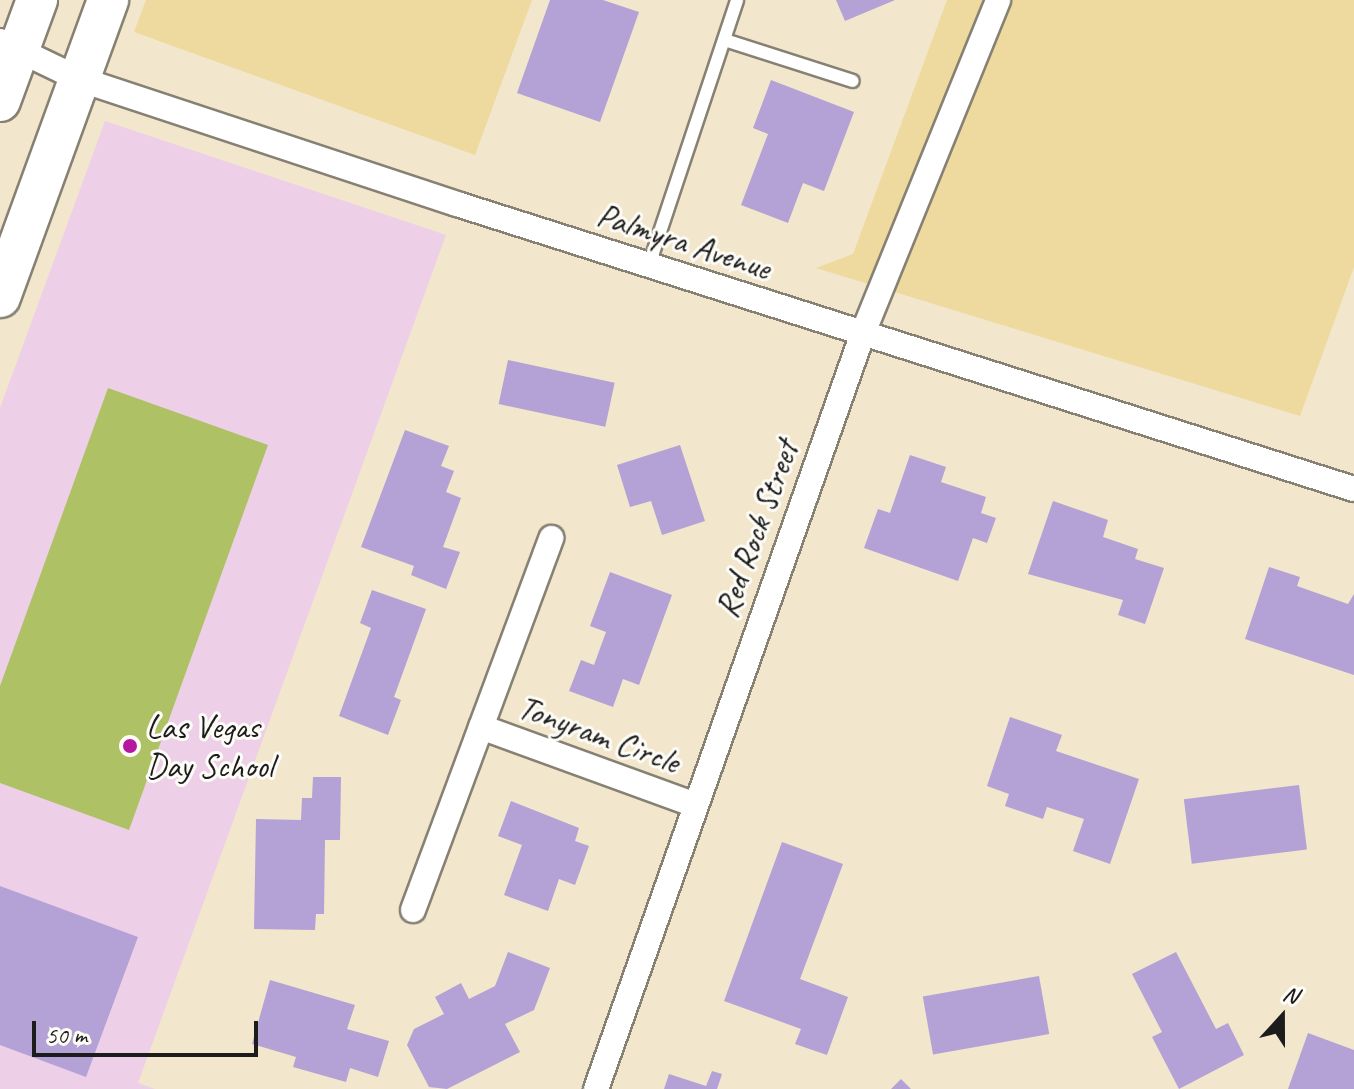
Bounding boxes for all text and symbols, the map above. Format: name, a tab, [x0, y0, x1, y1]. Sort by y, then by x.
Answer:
street label: Palmyra Avenue	[592, 194, 776, 288]
street label: Red Rock Street	[705, 434, 807, 624]
street label: Tonyram Circle	[513, 686, 685, 782]
place label: Las Vegas Day School	[146, 706, 273, 786]
marker: Las Vegas Day School	[121, 737, 139, 755]
north arrow	[1242, 977, 1322, 1057]
text: N	[1279, 979, 1302, 1010]
scale bar	[36, 1005, 262, 1055]
text: 50 m	[46, 1020, 87, 1050]

